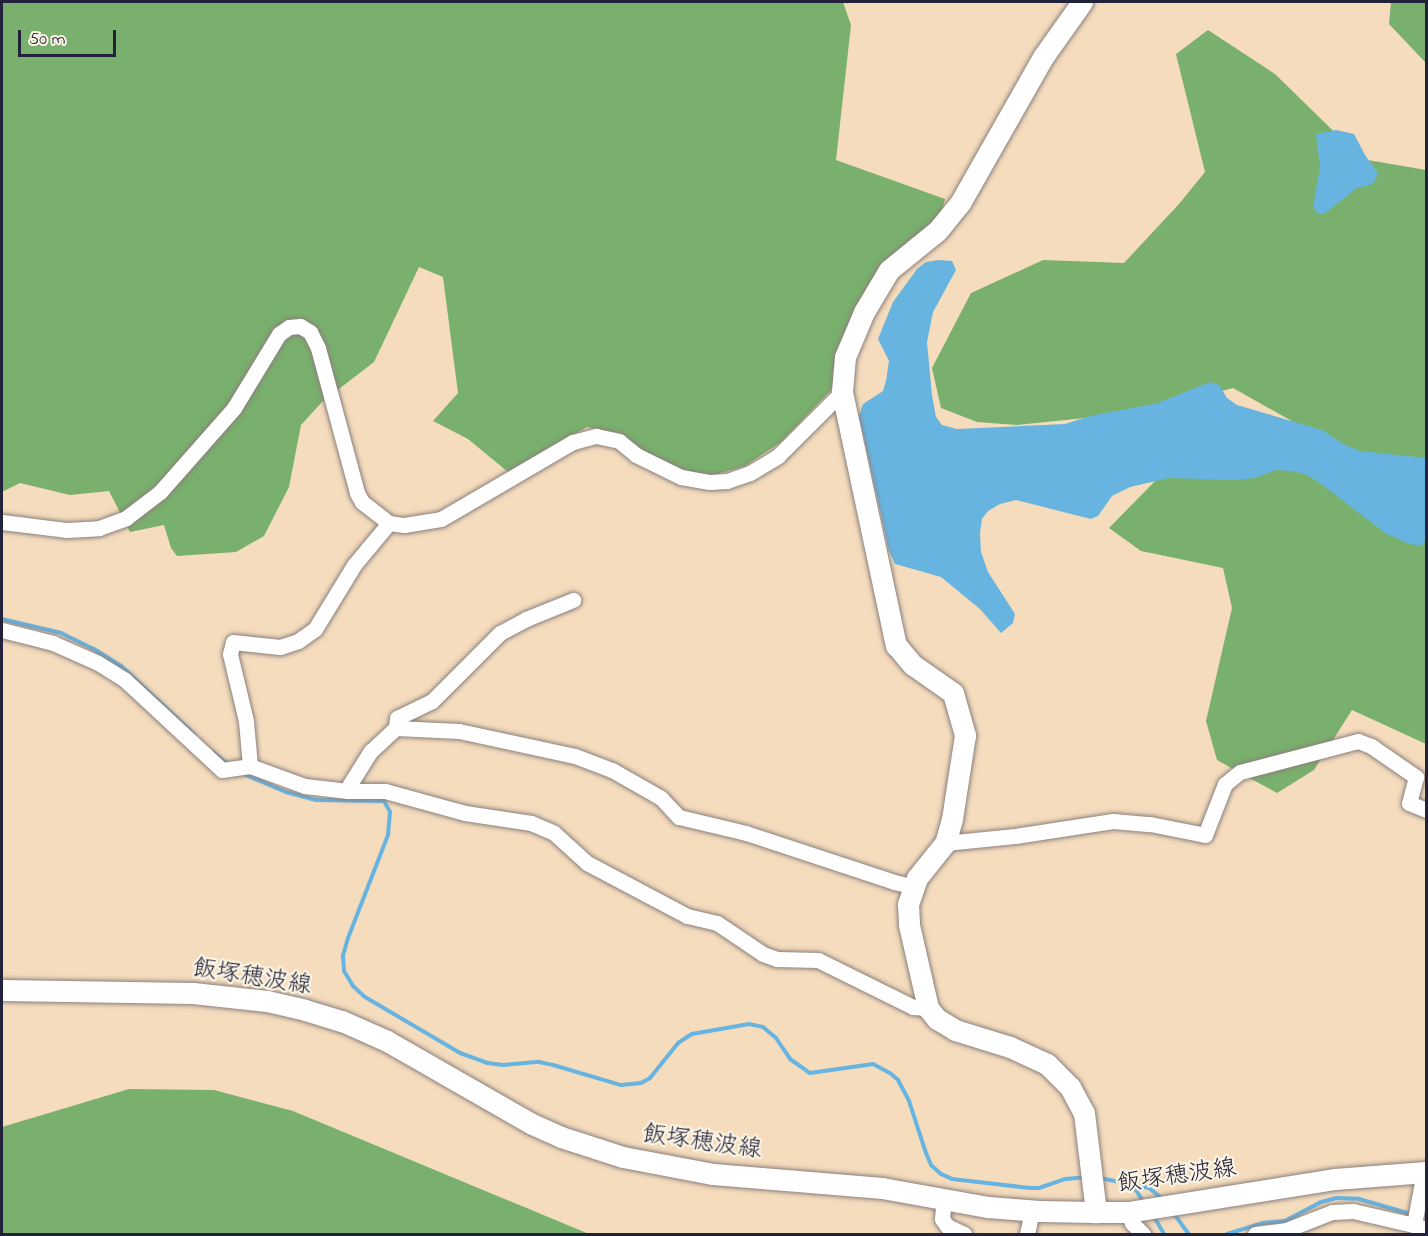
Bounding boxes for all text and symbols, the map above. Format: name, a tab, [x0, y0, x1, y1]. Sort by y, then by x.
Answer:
scale bar	[21, 18, 118, 56]
text: 50 m	[29, 27, 66, 53]
street label: 飯塚穂波線	[190, 954, 314, 1002]
street label: 飯塚穂波線	[641, 1120, 763, 1166]
street label: 飯塚穂波線	[1116, 1154, 1238, 1200]

